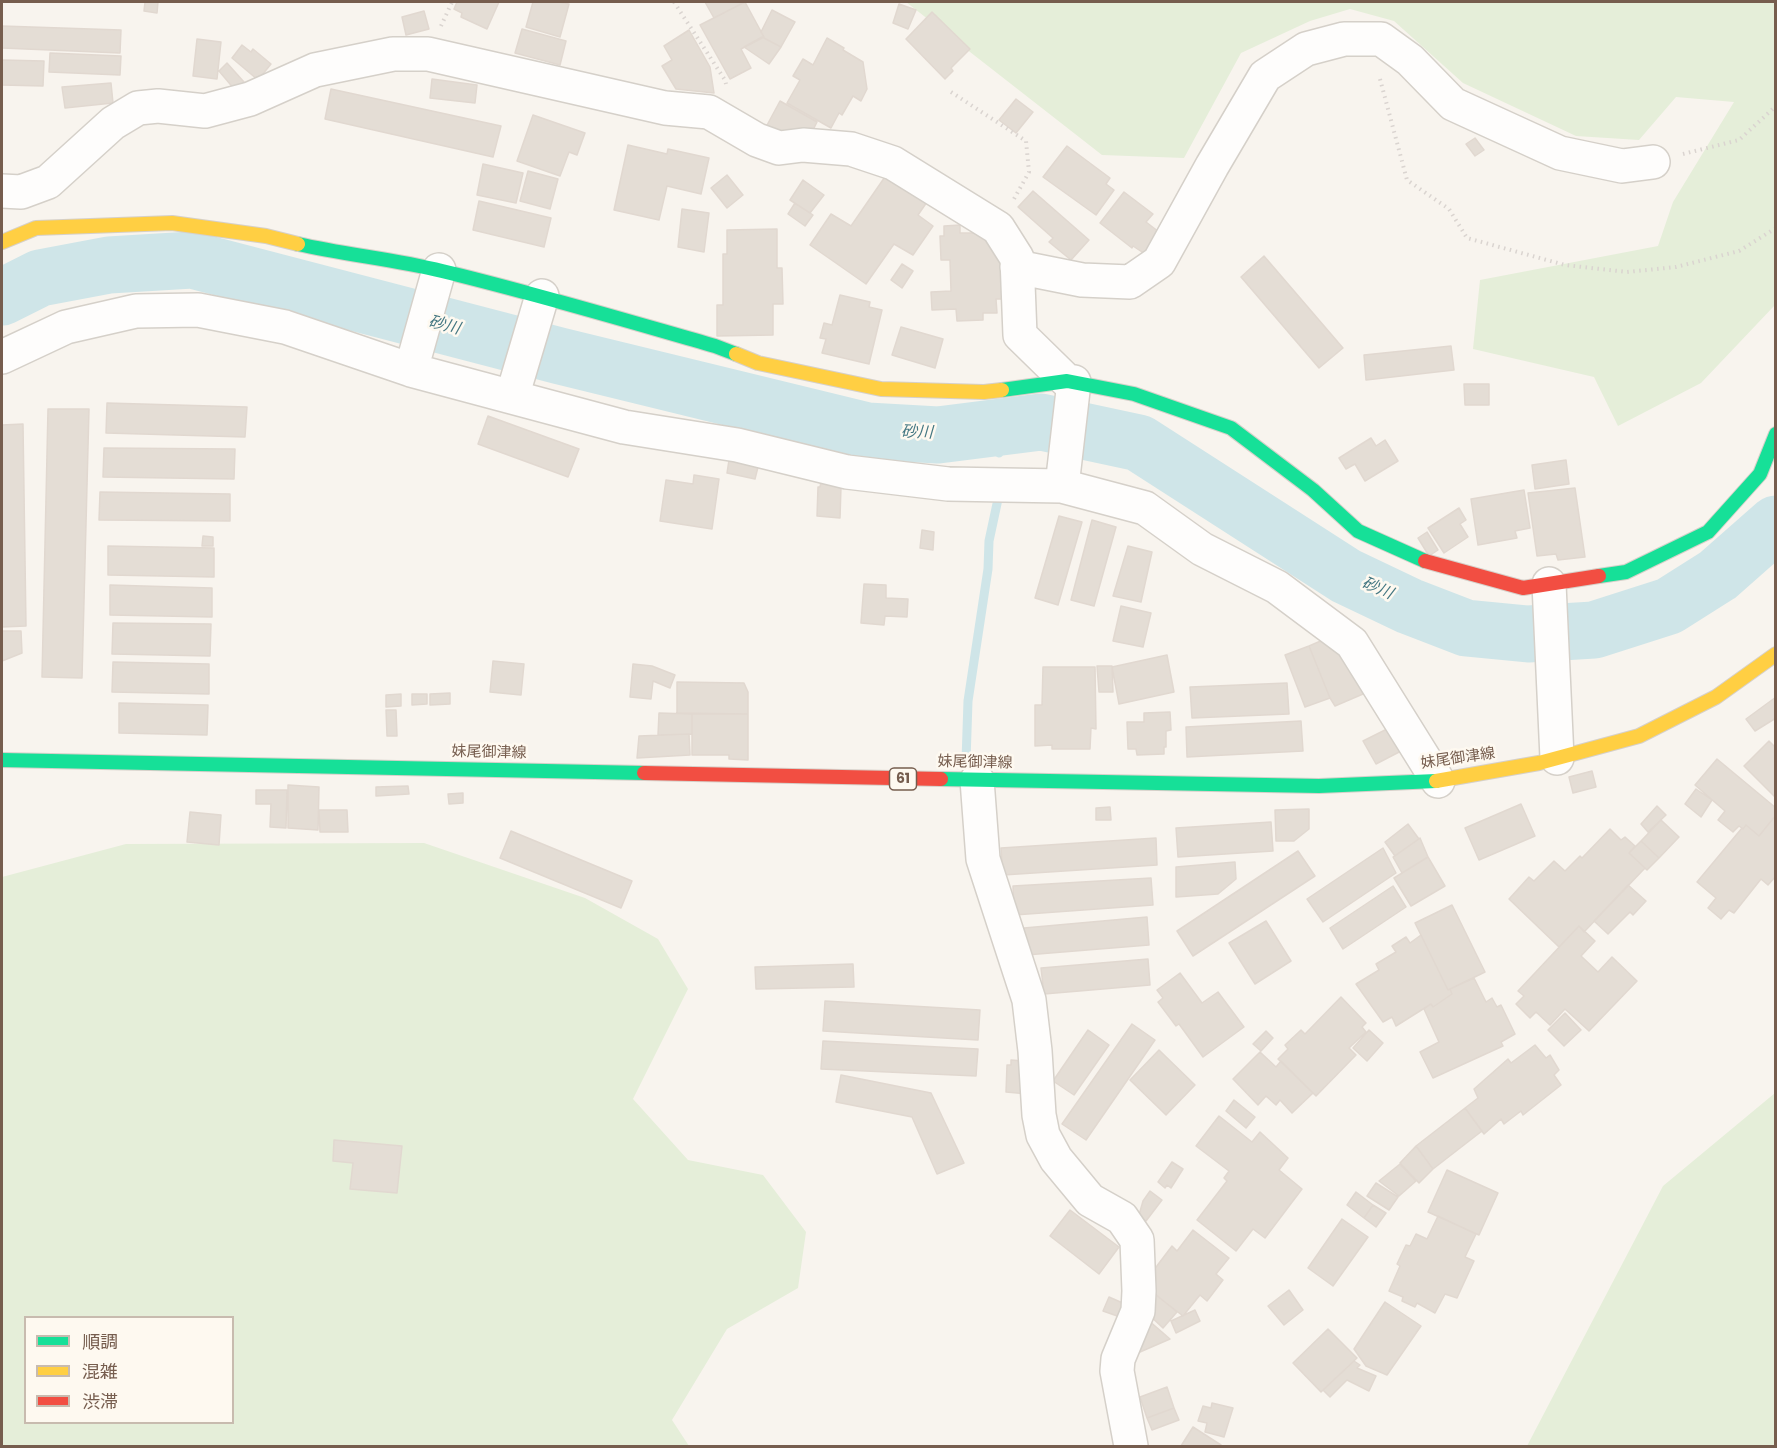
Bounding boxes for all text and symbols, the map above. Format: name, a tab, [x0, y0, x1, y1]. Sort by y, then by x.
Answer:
water label: 砂川	[426, 313, 462, 339]
water label: 砂川	[901, 423, 933, 443]
water label: 砂川	[1359, 574, 1395, 604]
street label: 妹尾御津線	[451, 743, 527, 763]
street label: 妹尾御津線	[1420, 745, 1496, 773]
street label: 妹尾御津線	[937, 753, 1013, 773]
road number: 61	[890, 768, 916, 790]
legend	[24, 1316, 234, 1424]
text: 順調	[82, 1329, 118, 1354]
text: 混雑	[82, 1359, 118, 1384]
text: 渋滞	[82, 1389, 118, 1414]

